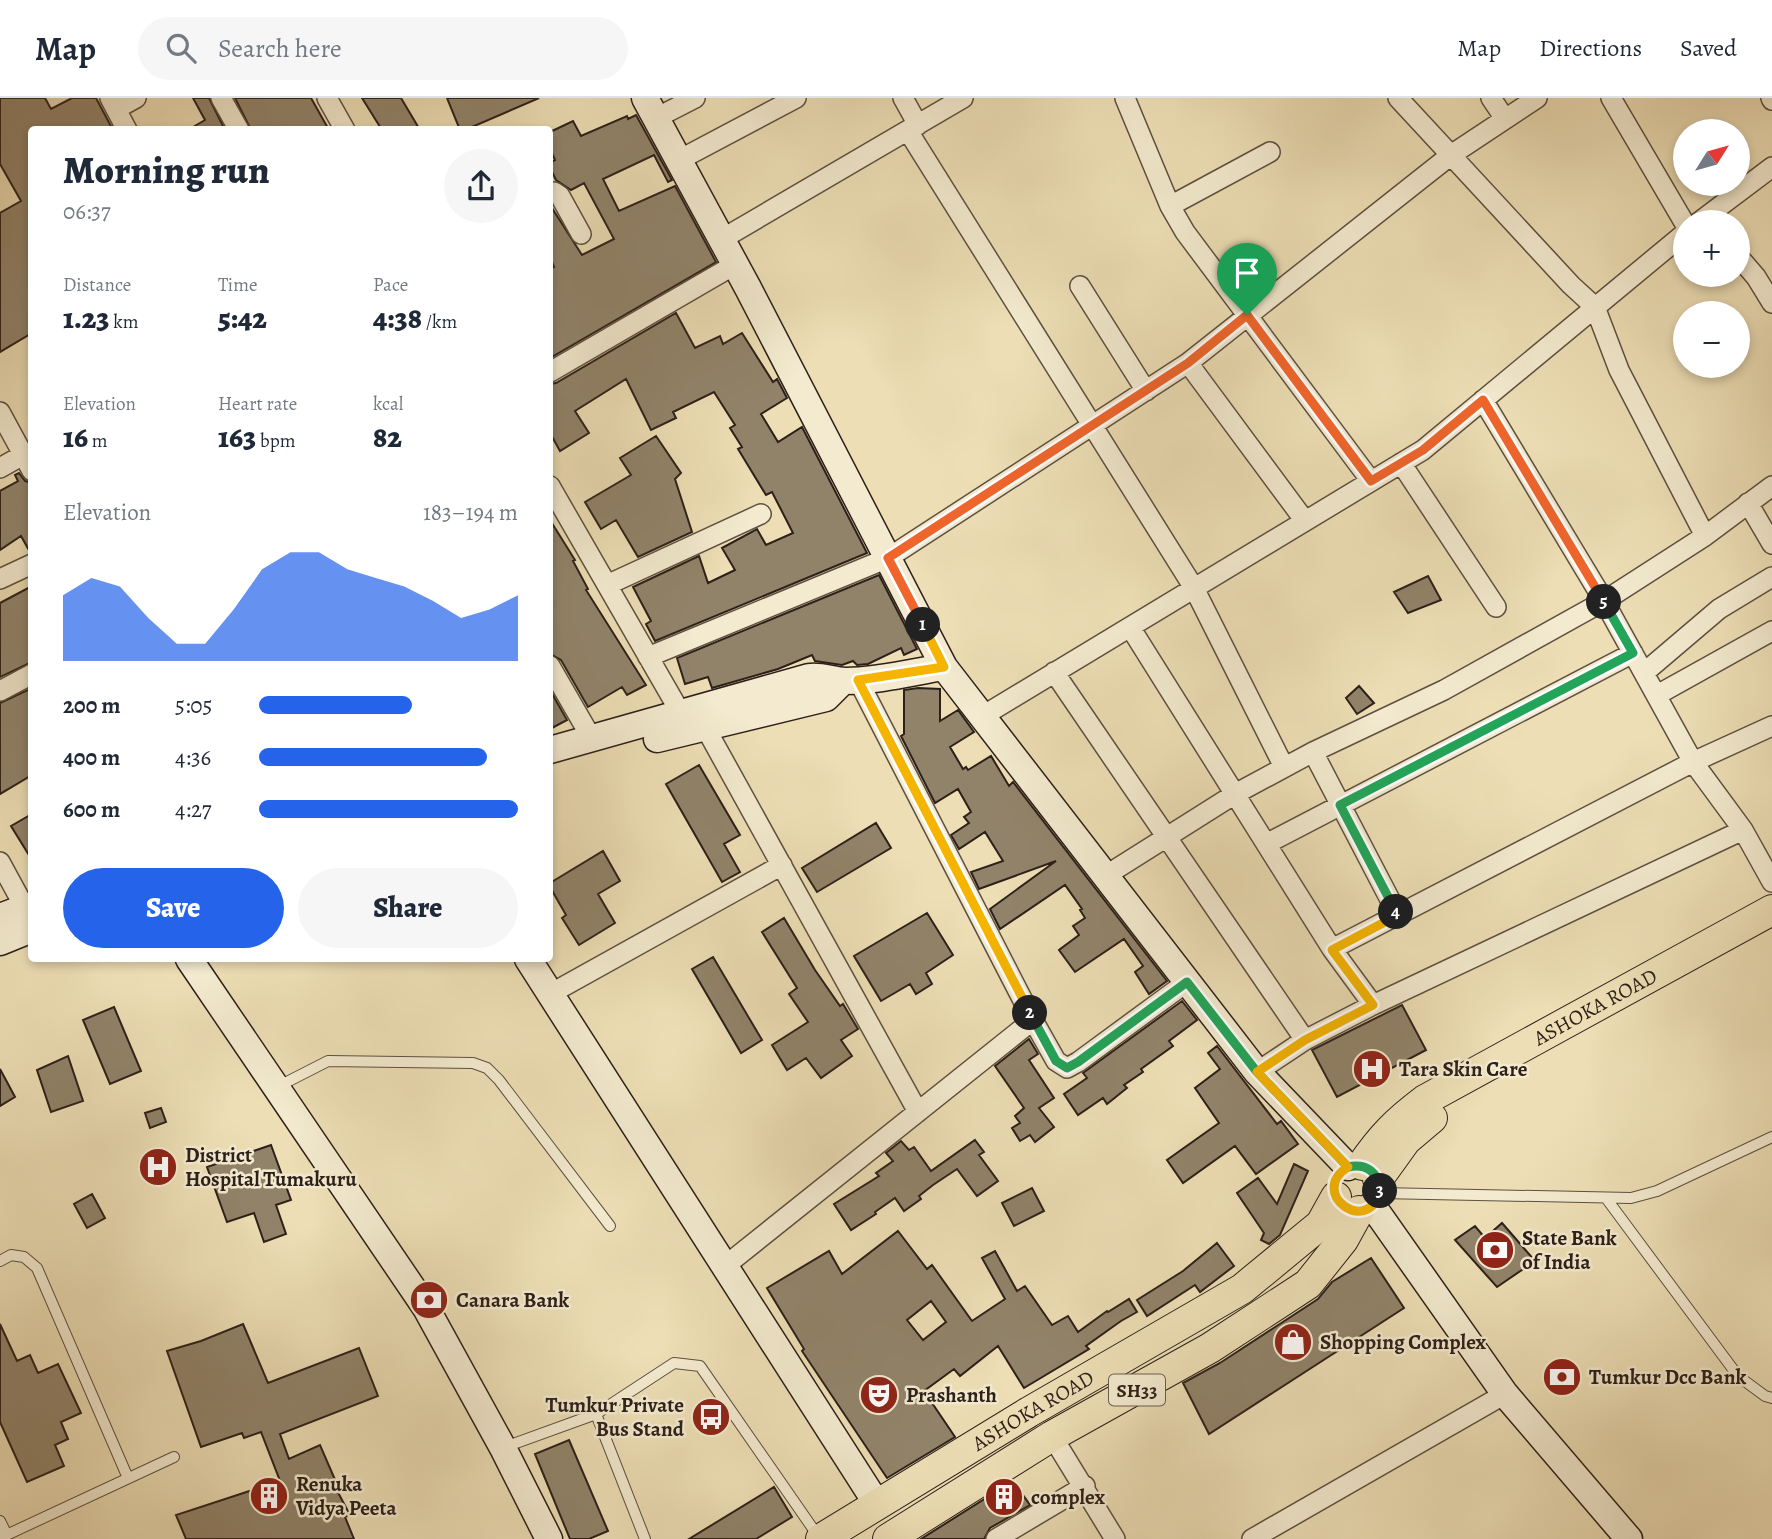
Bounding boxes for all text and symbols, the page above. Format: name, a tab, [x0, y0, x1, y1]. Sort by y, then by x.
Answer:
search box	[138, 17, 628, 80]
text: Map	[35, 26, 96, 71]
icon: search	[162, 29, 200, 67]
text: Search here	[218, 31, 342, 66]
text: Map	[1457, 32, 1501, 64]
text: Directions	[1539, 32, 1642, 64]
text: Saved	[1680, 32, 1737, 64]
north arrow	[1673, 119, 1750, 196]
map controls	[1673, 119, 1750, 378]
text: Morning run	[63, 144, 270, 196]
button: share	[444, 149, 518, 223]
text: 06:37	[63, 196, 111, 227]
button: +	[1673, 210, 1750, 287]
pin	[1217, 243, 1277, 315]
icon: arrive	[1228, 254, 1266, 292]
text: Distance	[63, 272, 131, 298]
text: Time	[218, 272, 257, 298]
text: Pace	[373, 272, 408, 298]
text: 1.23	[63, 298, 110, 338]
text: 5:42	[218, 298, 267, 338]
text: 4:38	[373, 298, 422, 338]
button: −	[1673, 301, 1750, 378]
text: km	[110, 309, 139, 335]
text: /km	[422, 309, 457, 335]
text: Elevation	[63, 391, 136, 417]
text: Heart rate	[218, 391, 297, 417]
text: kcal	[373, 391, 403, 417]
text: 16	[63, 417, 88, 457]
text: 163	[218, 417, 256, 457]
text: 82	[373, 417, 402, 457]
text: m	[88, 428, 108, 454]
text: bpm	[256, 428, 296, 454]
text: Elevation	[63, 497, 151, 528]
text: 183–194 m	[423, 497, 518, 528]
pin: 5	[1586, 584, 1622, 620]
text: 5	[1599, 588, 1608, 614]
pin: 1	[906, 608, 940, 642]
text: 1	[919, 611, 926, 637]
text: 200 m	[63, 690, 121, 721]
text: 5:05	[175, 690, 213, 721]
text: 400 m	[63, 742, 120, 773]
text: 4:36	[175, 742, 211, 773]
text: 600 m	[63, 794, 120, 825]
text: 4:27	[175, 794, 211, 825]
button: Save	[63, 868, 284, 948]
button: Share	[298, 868, 518, 948]
pin: 4	[1378, 894, 1414, 930]
text: 4	[1391, 898, 1400, 924]
street label: ASHOKA ROAD	[1527, 962, 1662, 1053]
pin: 2	[1012, 996, 1048, 1030]
text: 2	[1025, 999, 1034, 1025]
hospital icon: Tara Skin Care	[1351, 1048, 1393, 1090]
place label: Tara Skin Care	[1399, 1055, 1528, 1083]
place label: District Hospital Tumakuru	[185, 1141, 357, 1193]
hospital icon: District Hospital Tumakuru	[137, 1146, 179, 1188]
pin: 3	[1362, 1174, 1398, 1208]
text: 3	[1375, 1177, 1384, 1203]
place label: State Bank of India	[1522, 1224, 1617, 1276]
bank icon: State Bank of India	[1474, 1229, 1516, 1271]
bank icon: Canara Bank	[408, 1279, 450, 1321]
place label: Canara Bank	[456, 1286, 569, 1314]
shop icon: Shopping Complex	[1272, 1321, 1314, 1363]
place label: Shopping Complex	[1320, 1328, 1487, 1356]
bank icon: Tumkur Dcc Bank	[1541, 1356, 1583, 1398]
street label: ASHOKA ROAD	[966, 1363, 1099, 1458]
place label: Tumkur Dcc Bank	[1589, 1363, 1746, 1391]
theatre icon: Prashanth	[858, 1374, 900, 1416]
road number: SH33	[1109, 1374, 1165, 1406]
place label: Prashanth	[906, 1381, 997, 1409]
place label: Tumkur Private Bus Stand	[545, 1391, 685, 1443]
bus stop icon: Tumkur Private Bus Stand	[690, 1396, 732, 1438]
place label: Renuka Vidya Peeta	[295, 1470, 398, 1522]
building icon: Renuka Vidya Peeta	[248, 1475, 290, 1517]
building icon: complex	[983, 1476, 1025, 1518]
place label: complex	[1031, 1483, 1105, 1511]

